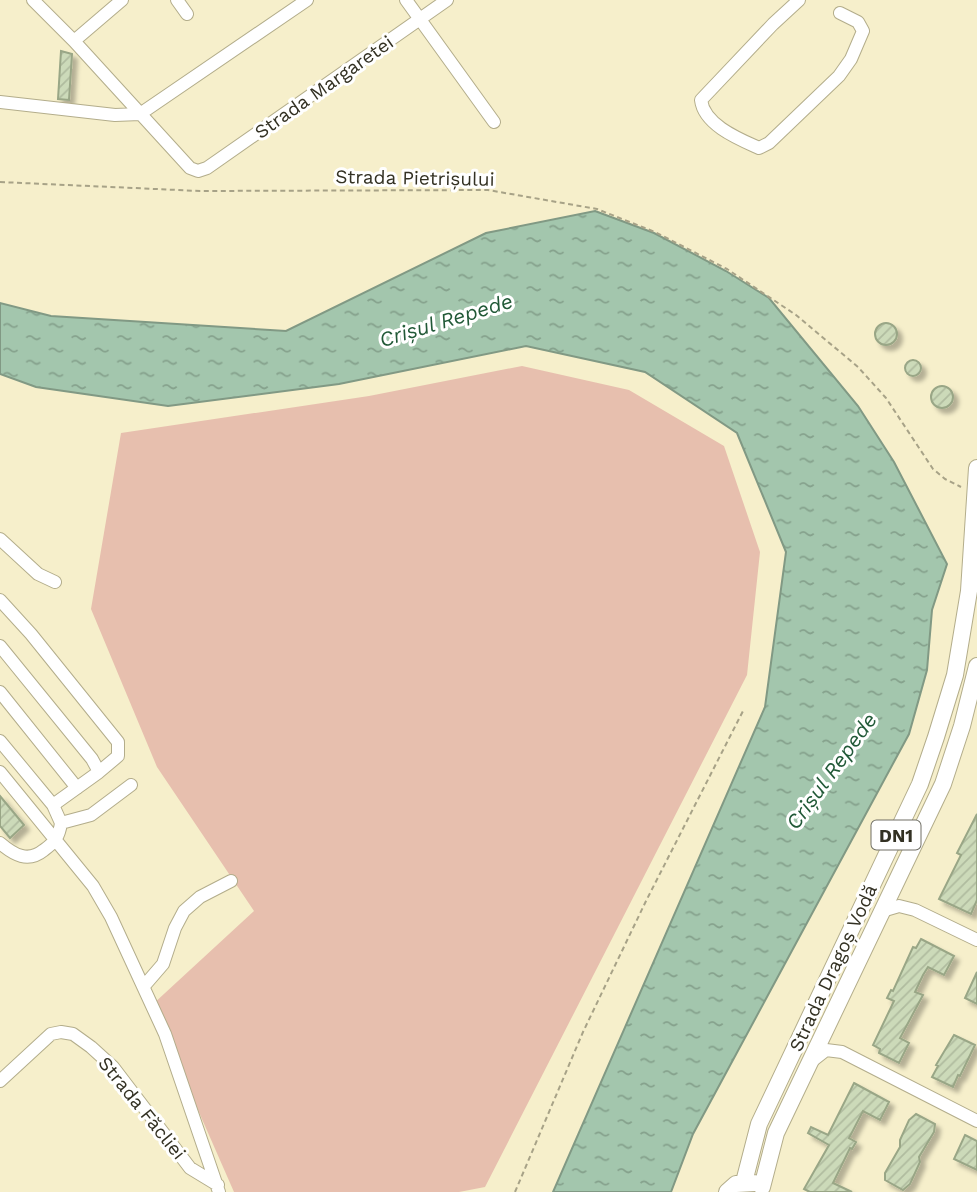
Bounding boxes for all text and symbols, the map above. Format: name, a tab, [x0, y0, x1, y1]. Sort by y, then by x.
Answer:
street label: Strada Margaretei	[250, 30, 398, 144]
street label: Strada Pietrișului	[335, 165, 495, 191]
water label: Crișul Repede	[376, 288, 516, 352]
water label: Crișul Repede	[780, 708, 882, 834]
road number: DN1	[872, 820, 920, 850]
street label: Strada Dragoș Vodă	[784, 881, 882, 1055]
street label: Strada Făcliei	[93, 1052, 191, 1164]

